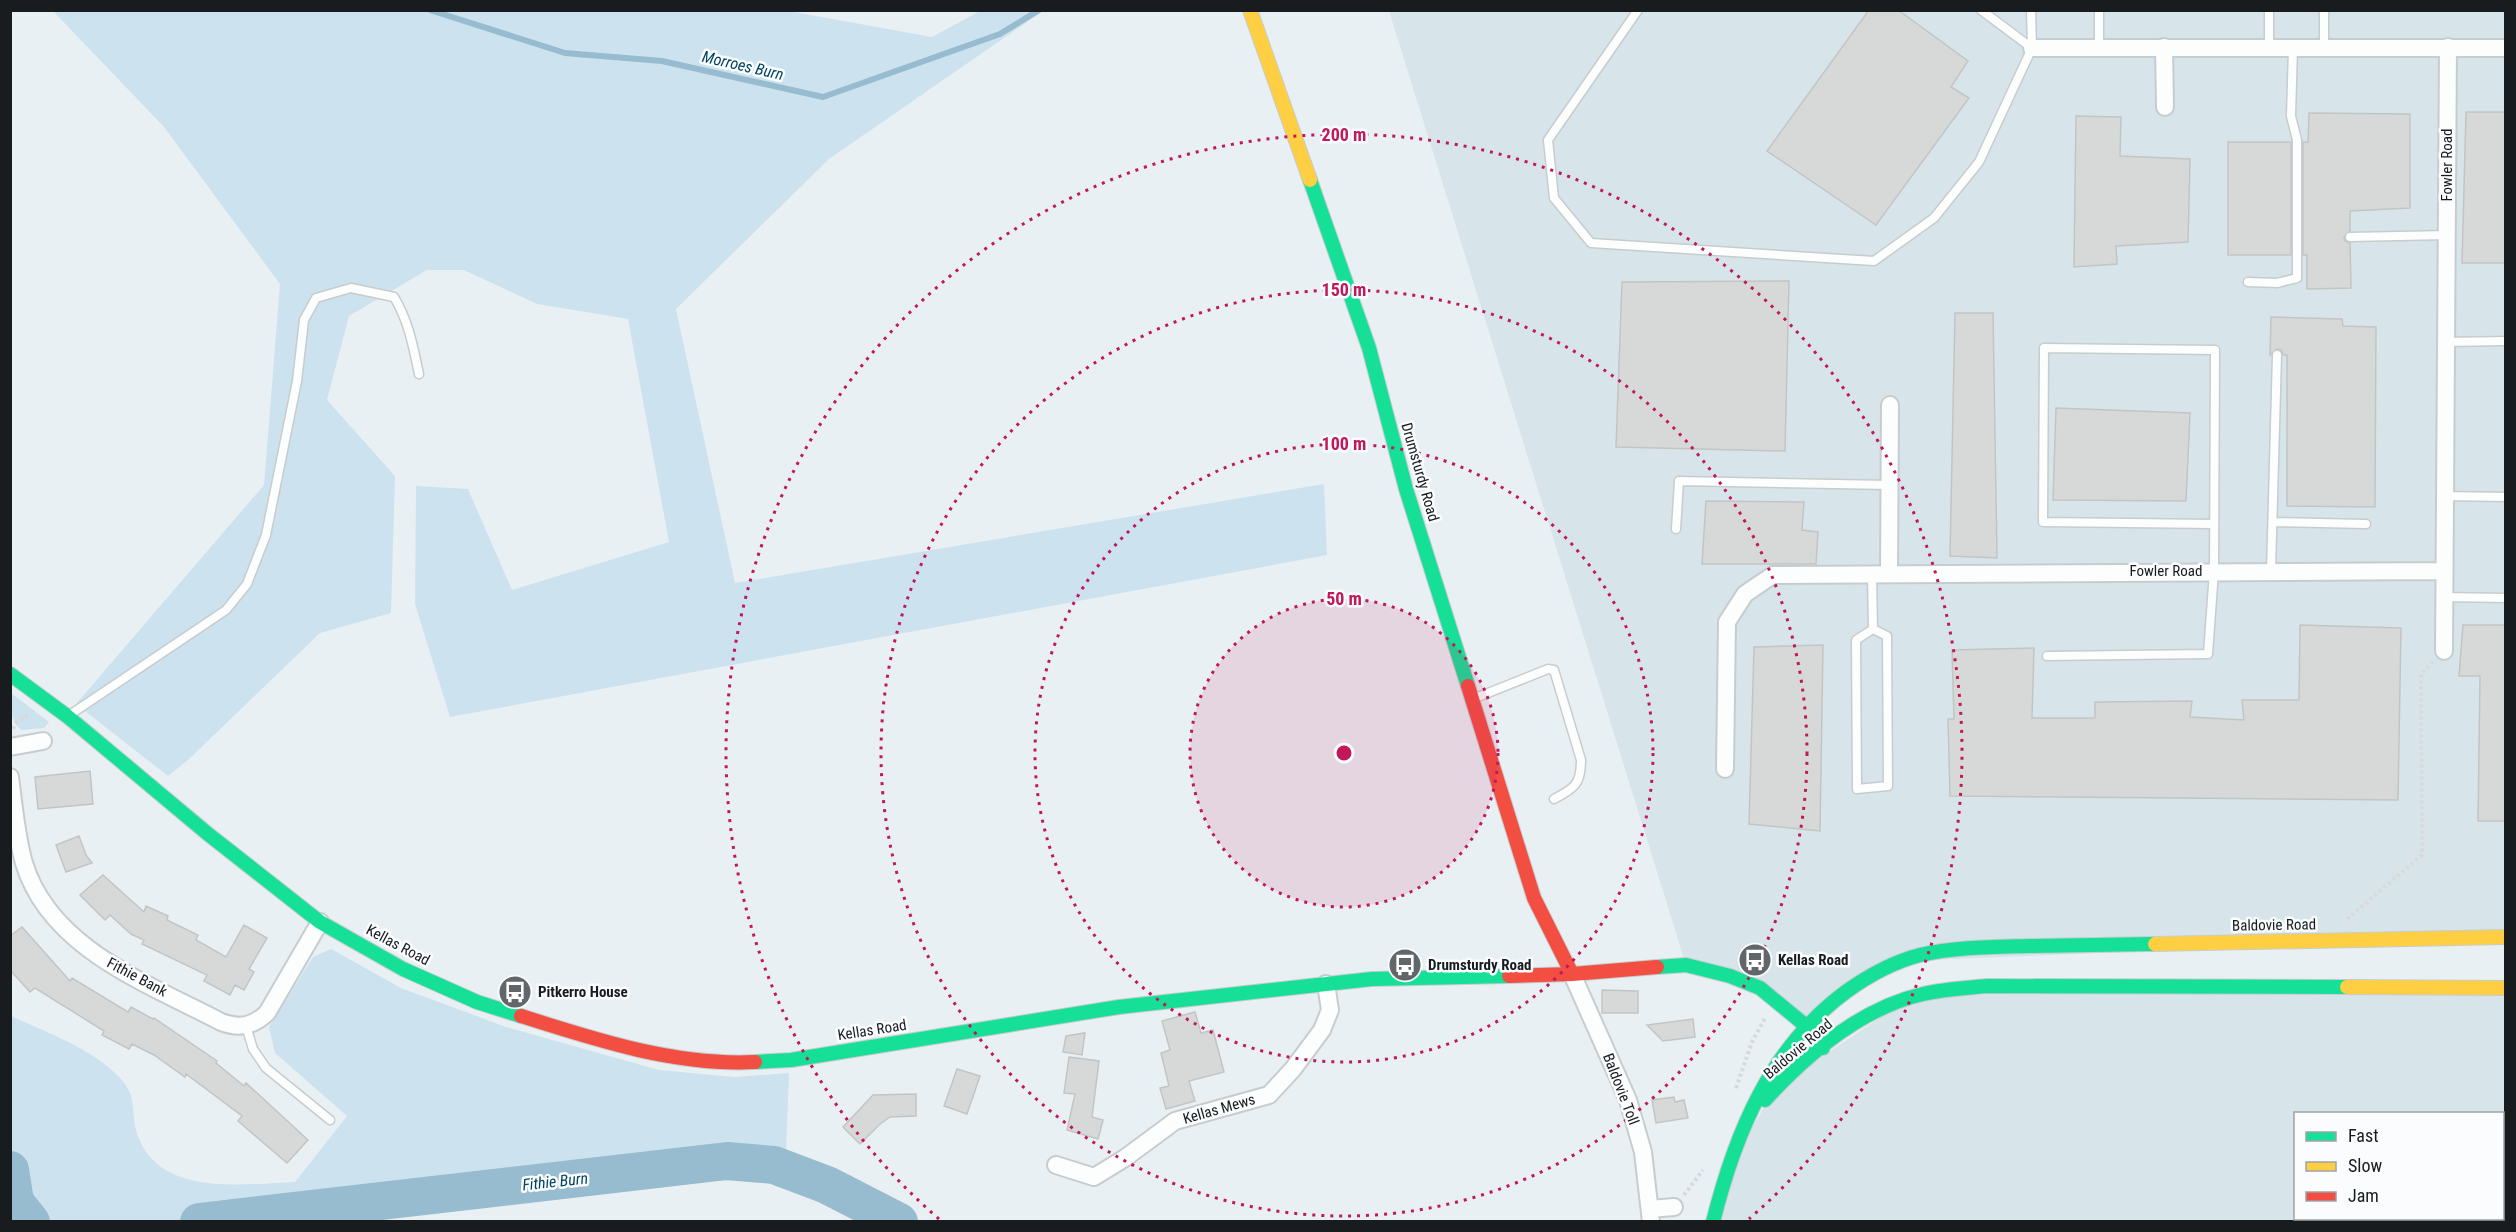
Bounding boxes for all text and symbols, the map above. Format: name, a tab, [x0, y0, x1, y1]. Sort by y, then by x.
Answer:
water label: Morroes Burn	[700, 47, 785, 84]
text: 200 m	[1322, 124, 1366, 145]
street label: Fowler Road	[2438, 129, 2456, 201]
text: 150 m	[1322, 279, 1366, 300]
street label: Drumsturdy Road	[1397, 421, 1443, 523]
text: 100 m	[1322, 433, 1366, 454]
street label: Fowler Road	[2130, 562, 2202, 580]
text: 50 m	[1326, 588, 1362, 609]
centre of rings	[1334, 743, 1354, 763]
street label: Baldovie Road	[2232, 915, 2316, 935]
street label: Kellas Road	[363, 921, 433, 969]
bus stop icon: Kellas Road	[1737, 942, 1773, 978]
bus stop icon: Drumsturdy Road	[1387, 947, 1423, 983]
place label: Kellas Road	[1778, 951, 1848, 969]
street label: Fithie Bank	[104, 954, 170, 1000]
place label: Drumsturdy Road	[1428, 956, 1531, 974]
bus stop icon: Pitkerro House	[497, 974, 533, 1010]
place label: Pitkerro House	[538, 983, 628, 1001]
street label: Baldovie Road	[1760, 1015, 1836, 1083]
street label: Kellas Road	[836, 1016, 908, 1044]
street label: Baldovie Toll	[1599, 1051, 1643, 1127]
street label: Kellas Mews	[1181, 1090, 1257, 1128]
legend	[2294, 1112, 2504, 1220]
text: Fast	[2348, 1125, 2379, 1146]
text: Slow	[2348, 1155, 2383, 1176]
water label: Fithie Burn	[521, 1169, 589, 1194]
text: Jam	[2348, 1185, 2379, 1206]

